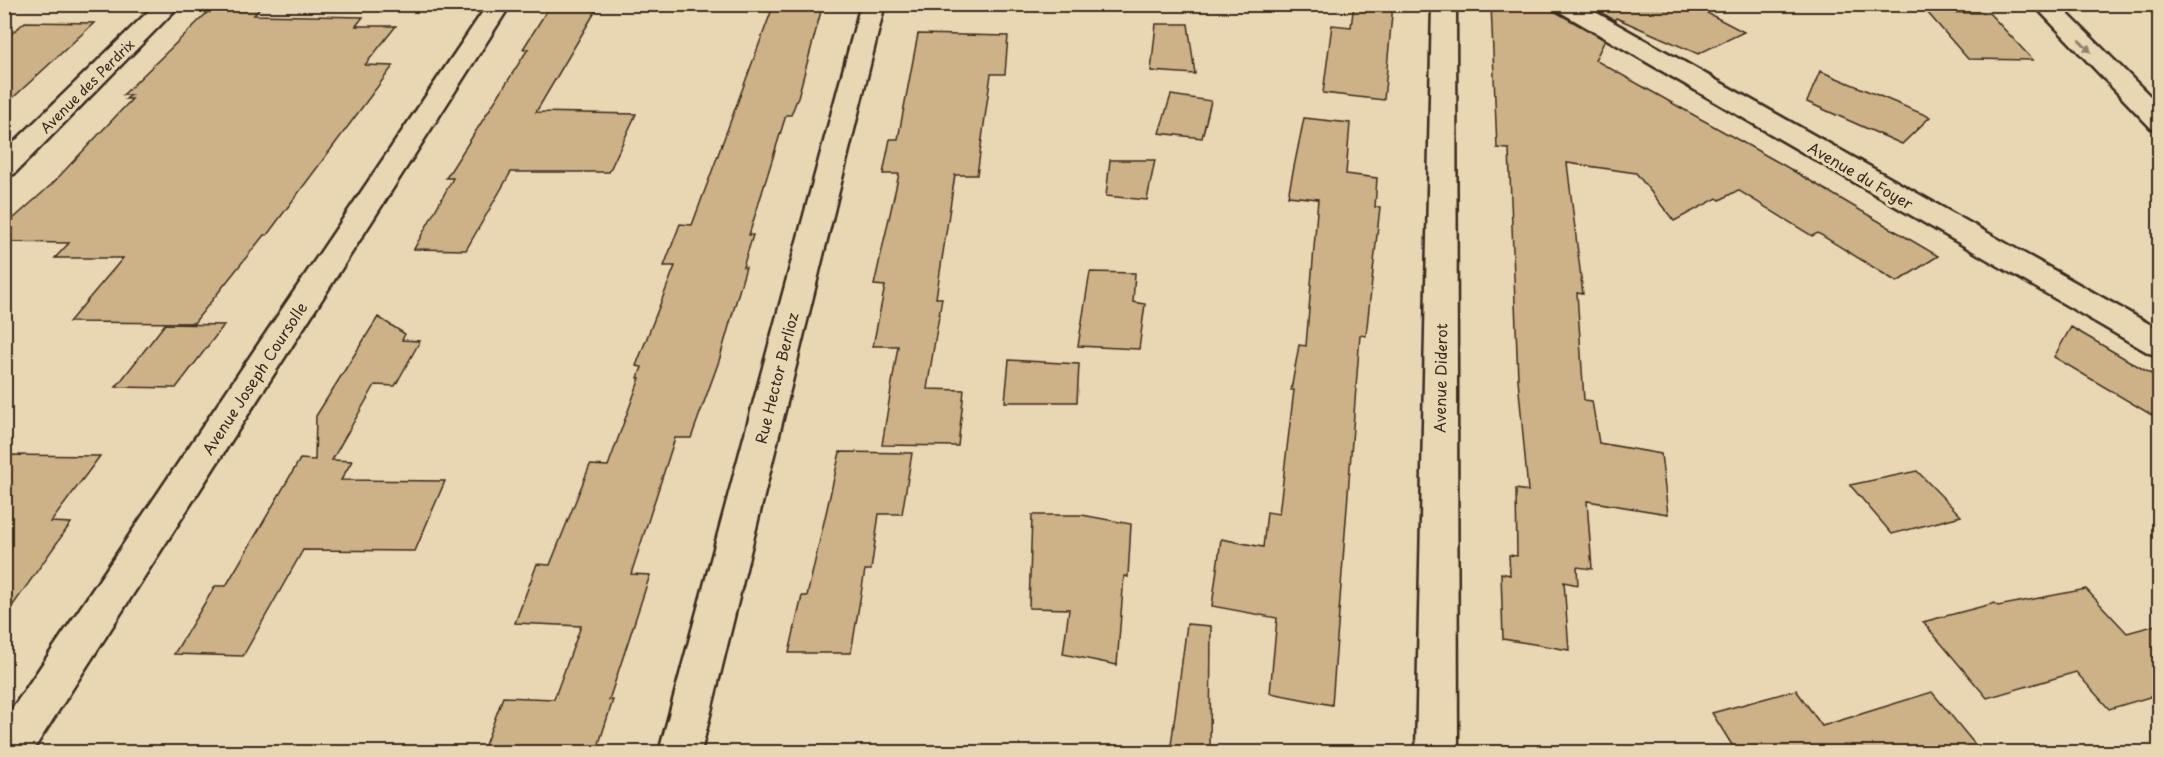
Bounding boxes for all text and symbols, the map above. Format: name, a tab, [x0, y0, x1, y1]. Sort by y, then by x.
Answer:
street label: Avenue des Perdrix	[35, 34, 139, 138]
one-way arrow	[2077, 39, 2091, 53]
street label: Avenue du Foyer	[1804, 136, 1918, 215]
street label: Avenue Joseph Coursolle	[196, 297, 312, 459]
street label: Rue Hector Berlioz	[749, 309, 804, 446]
street label: Avenue Diderot	[1428, 323, 1452, 433]

